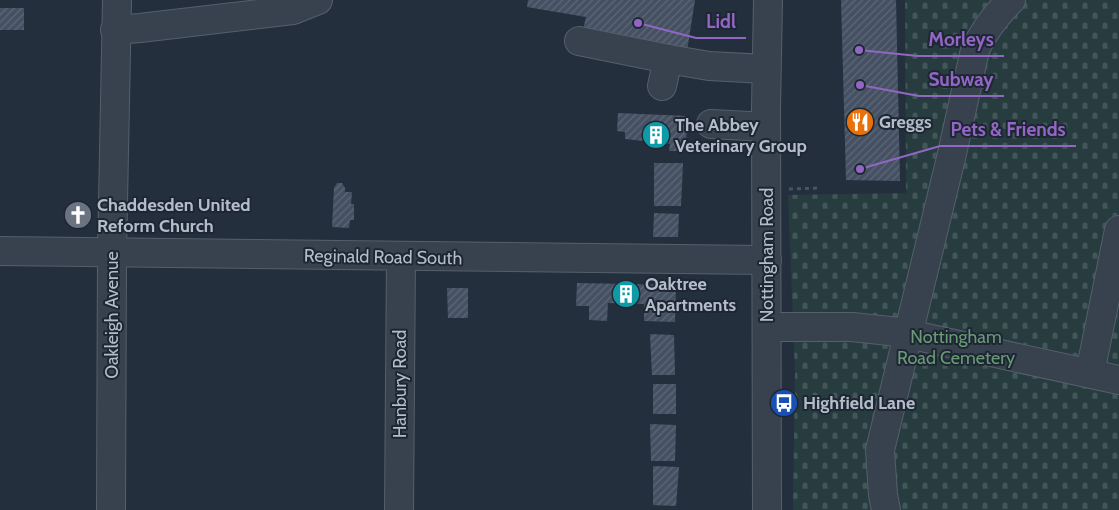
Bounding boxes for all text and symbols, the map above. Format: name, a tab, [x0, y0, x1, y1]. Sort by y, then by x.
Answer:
callout: Lidl	[696, 4, 746, 38]
text: Lidl	[706, 10, 736, 33]
callout: Morleys	[918, 22, 1004, 56]
text: Morleys	[928, 28, 994, 51]
callout: Subway	[919, 62, 1004, 96]
text: Subway	[928, 68, 994, 91]
restaurant icon: Greggs	[845, 107, 875, 137]
place label: Greggs	[879, 111, 932, 133]
callout: Pets & Friends	[940, 112, 1076, 146]
place label: The Abbey Veterinary Group	[675, 114, 807, 157]
text: Pets & Friends	[950, 118, 1066, 141]
building icon: The Abbey Veterinary Group	[641, 120, 671, 150]
street label: Nottingham Road	[756, 188, 778, 322]
place label: Chaddesden United Reform Church	[97, 194, 250, 237]
church icon: Chaddesden United Reform Church	[63, 200, 93, 230]
street label: Reginald Road South	[304, 245, 462, 269]
street label: Oakleigh Avenue	[101, 251, 123, 379]
place label: Oaktree Apartments	[645, 273, 737, 316]
building icon: Oaktree Apartments	[611, 279, 641, 309]
park label: Nottingham Road Cemetery	[897, 326, 1015, 369]
street label: Hanbury Road	[389, 330, 411, 438]
bus stop icon: Highfield Lane	[769, 388, 799, 418]
place label: Highfield Lane	[803, 392, 915, 414]

